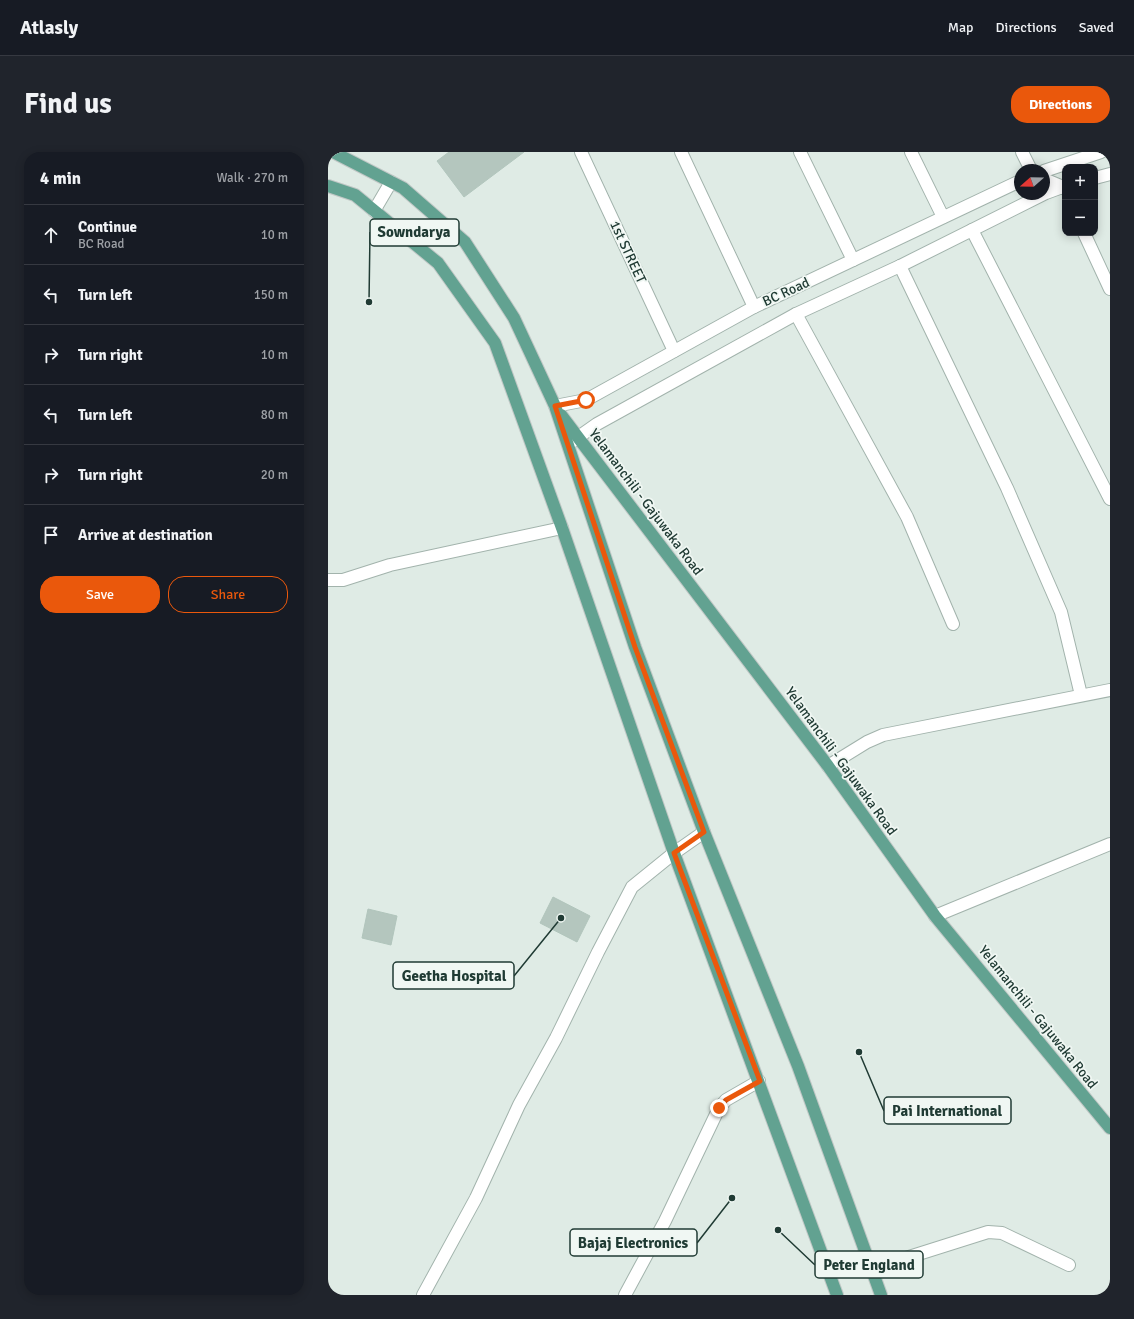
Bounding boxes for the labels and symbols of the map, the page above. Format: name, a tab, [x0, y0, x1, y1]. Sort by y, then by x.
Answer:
north arrow	[1014, 164, 1050, 200]
street label: 1st STREET	[606, 218, 650, 286]
callout: Sowndarya	[370, 219, 459, 246]
text: Sowndarya	[378, 223, 451, 241]
street label: BC Road	[760, 274, 812, 310]
route start	[577, 391, 595, 409]
street label: Yelamanchili - Gajuwaka Road	[585, 425, 707, 579]
street label: Yelamanchili - Gajuwaka Road	[781, 684, 901, 838]
street label: Yelamanchili - Gajuwaka Road	[975, 942, 1101, 1092]
callout: Geetha Hospital	[393, 962, 514, 989]
text: Geetha Hospital	[402, 967, 507, 985]
callout: Pai International	[884, 1097, 1011, 1124]
route end	[710, 1099, 728, 1117]
text: Pai International	[892, 1102, 1002, 1120]
callout: Bajaj Electronics	[570, 1229, 697, 1256]
text: Bajaj Electronics	[578, 1234, 689, 1252]
callout: Peter England	[815, 1251, 923, 1278]
text: Peter England	[823, 1256, 915, 1274]

